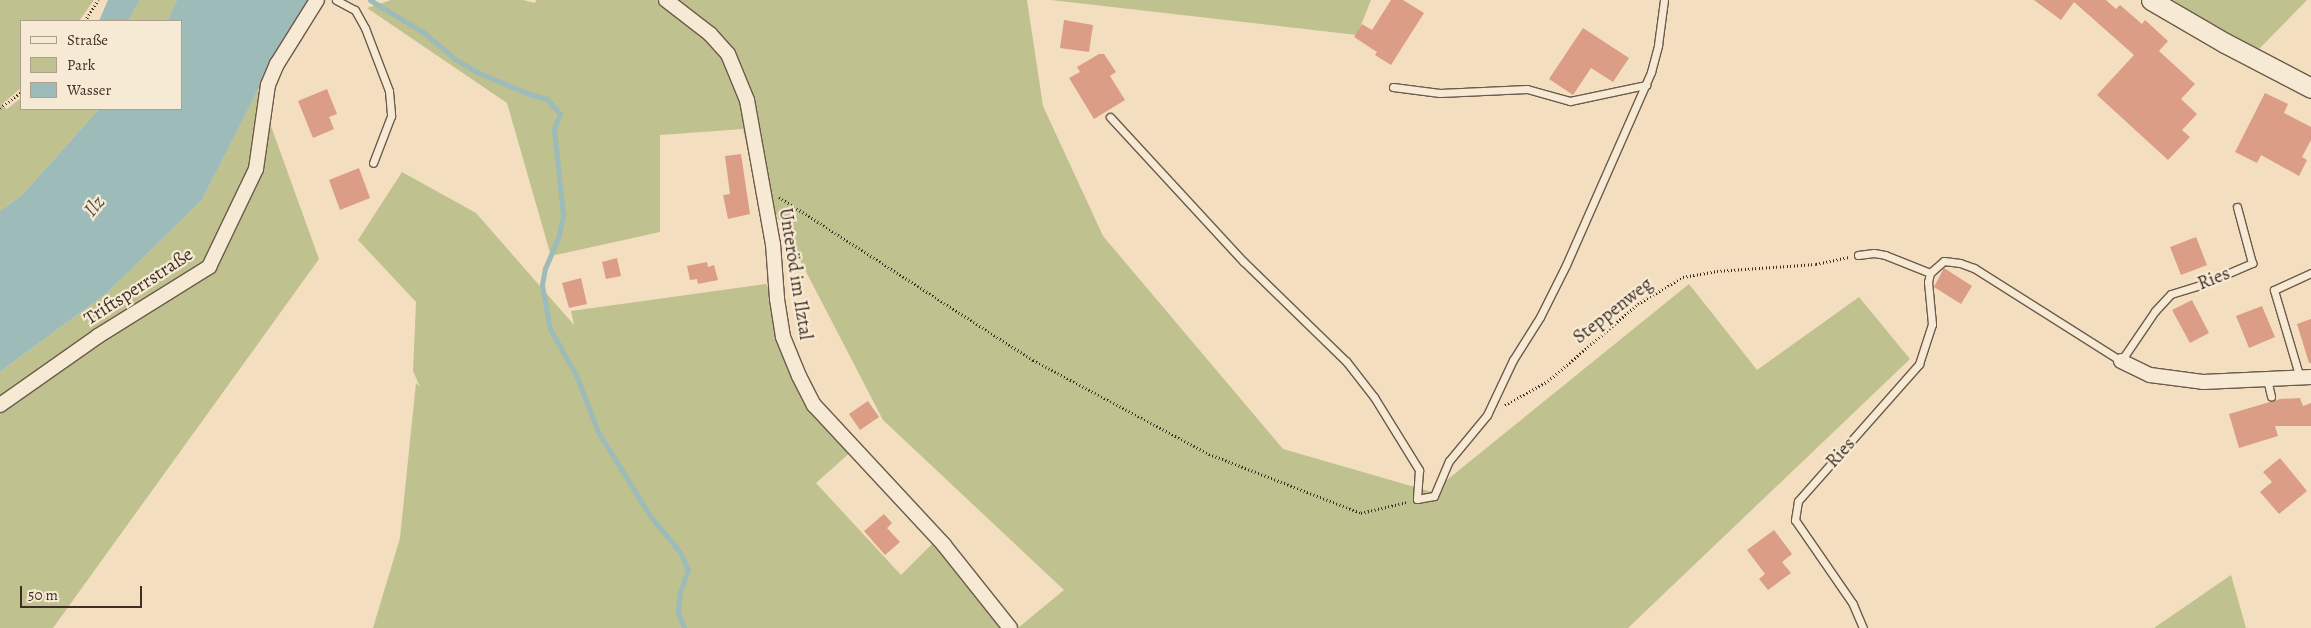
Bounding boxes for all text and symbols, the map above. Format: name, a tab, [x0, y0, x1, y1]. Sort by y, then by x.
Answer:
legend	[20, 20, 182, 110]
text: Straße	[67, 30, 108, 50]
text: Park	[67, 55, 95, 75]
text: Wasser	[67, 80, 111, 100]
water label: Ilz	[78, 191, 110, 221]
street label: Unteröd im Ilztal	[773, 206, 817, 342]
street label: Triftsperrstraße	[80, 243, 198, 331]
street label: Ries	[2194, 262, 2234, 296]
street label: Steppenweg	[1569, 273, 1657, 349]
street label: Ries	[1822, 433, 1860, 473]
scale bar	[22, 576, 145, 608]
text: 50 m	[28, 585, 58, 605]

